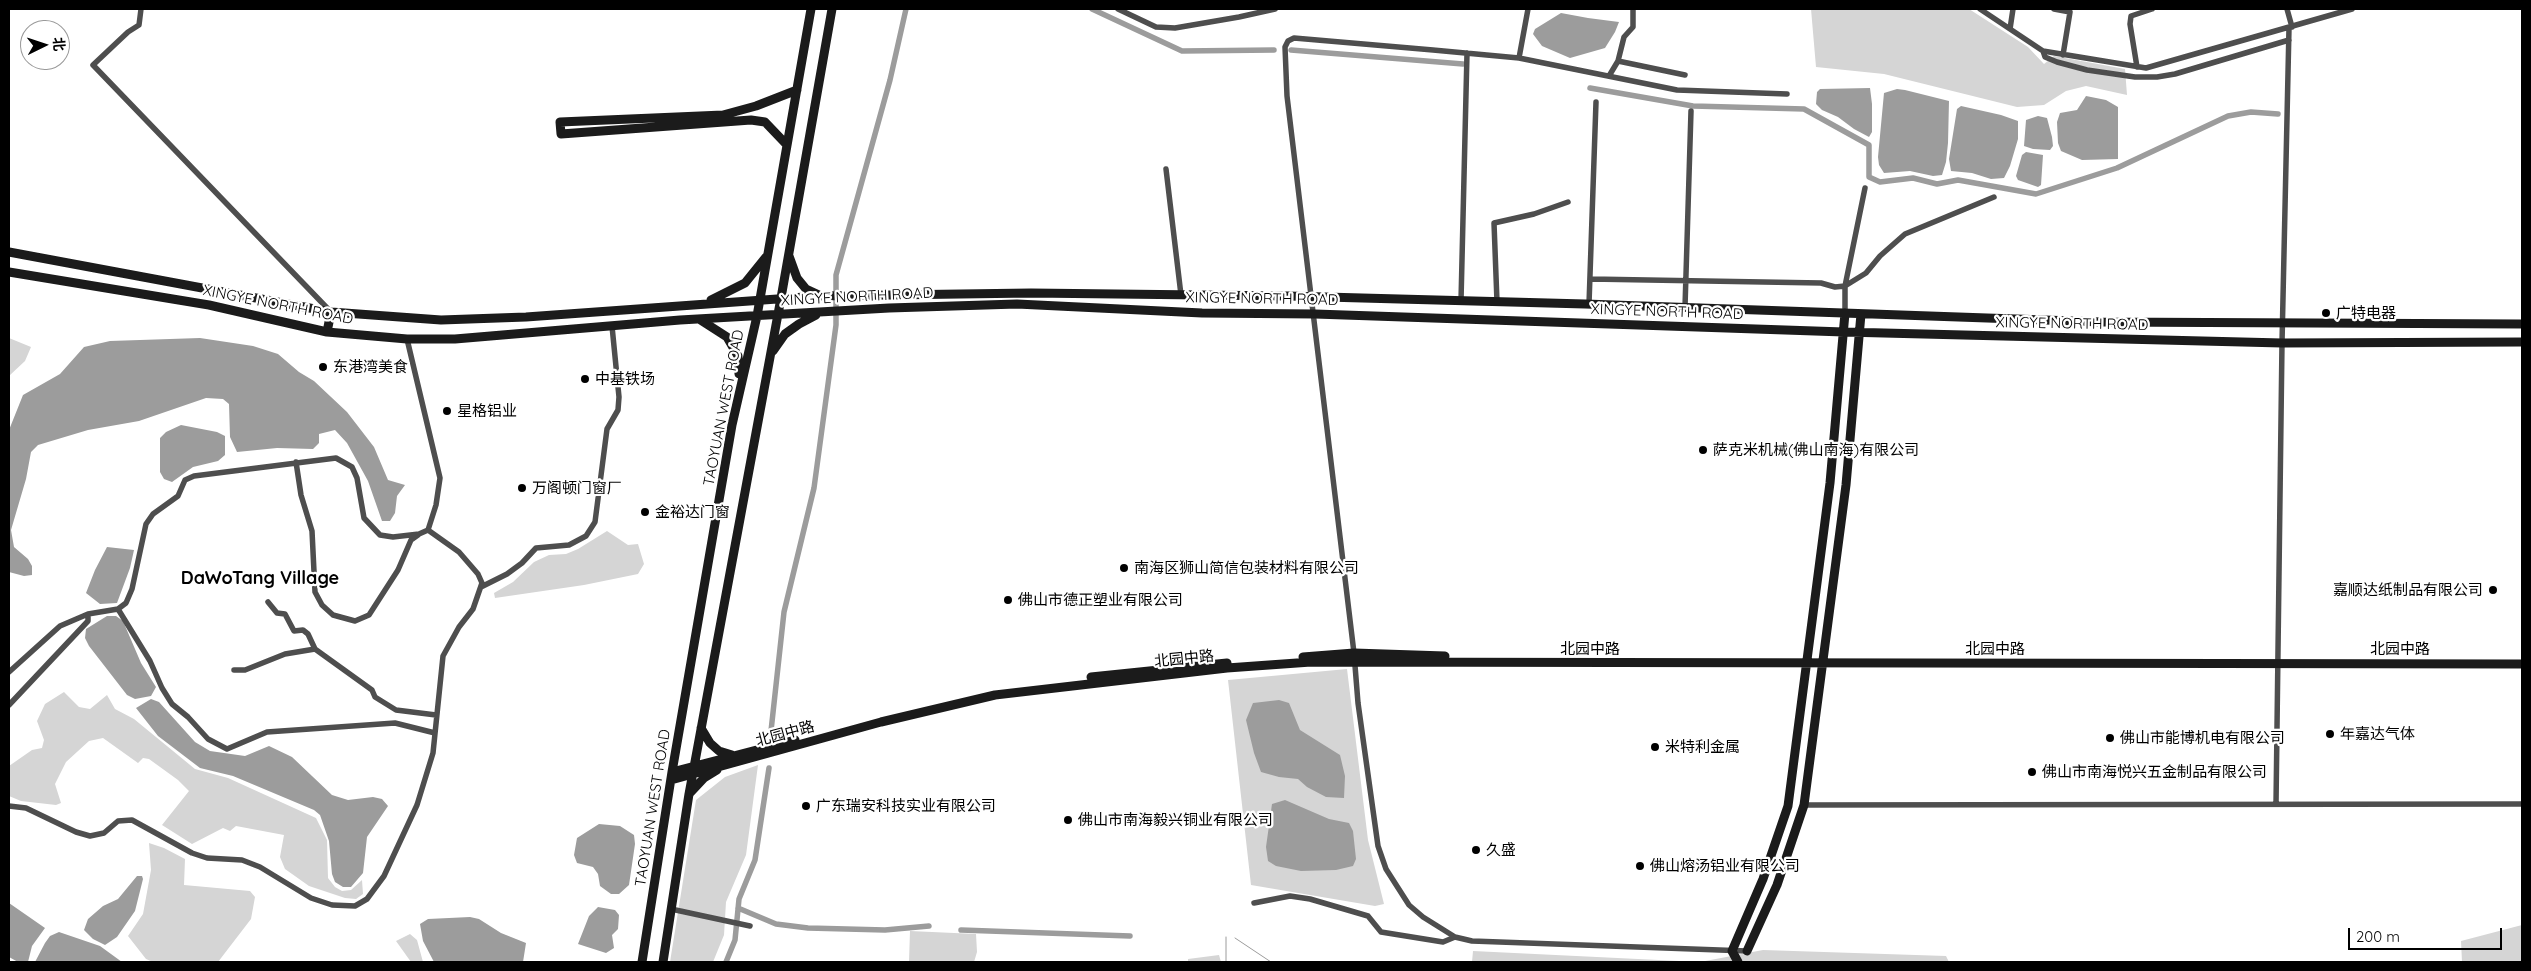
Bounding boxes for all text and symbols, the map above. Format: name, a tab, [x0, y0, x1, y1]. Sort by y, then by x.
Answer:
north arrow	[20, 20, 70, 70]
text: 北	[49, 36, 68, 52]
street label: XINGYE NORTH ROAD	[201, 282, 355, 328]
street label: XINGYE NORTH ROAD	[780, 284, 934, 310]
street label: XINGYE NORTH ROAD	[1185, 289, 1339, 309]
street label: XINGYE NORTH ROAD	[1590, 300, 1744, 324]
place label: 广特电器	[2336, 304, 2396, 322]
marker: 广特电器	[2320, 307, 2332, 319]
street label: XINGYE NORTH ROAD	[1995, 314, 2149, 334]
street label: TAOYUAN WEST ROAD	[700, 328, 748, 488]
place label: 东港湾美食	[333, 358, 408, 376]
marker: 东港湾美食	[317, 361, 329, 373]
place label: 中基铁场	[595, 370, 655, 388]
marker: 中基铁场	[579, 373, 591, 385]
place label: 星格铝业	[457, 402, 517, 420]
marker: 星格铝业	[441, 405, 453, 417]
place label: 萨克米机械(佛山南海)有限公司	[1713, 441, 1919, 459]
marker: 萨克米机械(佛山南海)有限公司	[1697, 444, 1709, 456]
place label: 万阁顿门窗厂	[532, 479, 622, 497]
marker: 万阁顿门窗厂	[516, 482, 528, 494]
place label: 金裕达门窗	[655, 503, 730, 521]
marker: 金裕达门窗	[639, 506, 651, 518]
place label: 南海区狮山简信包装材料有限公司	[1134, 559, 1359, 577]
marker: 南海区狮山简信包装材料有限公司	[1118, 562, 1130, 574]
district label: DaWoTang Village	[181, 568, 339, 590]
place label: 嘉顺达纸制品有限公司	[2333, 581, 2483, 599]
marker: 嘉顺达纸制品有限公司	[2487, 584, 2499, 596]
place label: 佛山市德正塑业有限公司	[1018, 591, 1183, 609]
marker: 佛山市德正塑业有限公司	[1002, 594, 1014, 606]
street label: 北园中路	[1560, 640, 1620, 658]
street label: 北园中路	[1965, 640, 2025, 658]
street label: 北园中路	[2370, 640, 2430, 658]
street label: 北园中路	[1153, 647, 1215, 671]
street label: 北园中路	[754, 718, 816, 750]
place label: 年嘉达气体	[2340, 725, 2415, 743]
street label: TAOYUAN WEST ROAD	[632, 728, 674, 888]
marker: 年嘉达气体	[2324, 728, 2336, 740]
place label: 佛山市能博机电有限公司	[2120, 729, 2285, 747]
marker: 佛山市能博机电有限公司	[2104, 732, 2116, 744]
place label: 米特利金属	[1665, 738, 1740, 756]
marker: 米特利金属	[1649, 741, 1661, 753]
place label: 佛山市南海悦兴五金制品有限公司	[2042, 763, 2267, 781]
marker: 佛山市南海悦兴五金制品有限公司	[2026, 766, 2038, 778]
place label: 广东瑞安科技实业有限公司	[816, 797, 996, 815]
marker: 广东瑞安科技实业有限公司	[800, 800, 812, 812]
place label: 佛山市南海毅兴铜业有限公司	[1078, 811, 1273, 829]
marker: 佛山市南海毅兴铜业有限公司	[1062, 814, 1074, 826]
place label: 久盛	[1486, 841, 1516, 859]
marker: 久盛	[1470, 844, 1482, 856]
place label: 佛山熔汤铝业有限公司	[1650, 857, 1800, 875]
marker: 佛山熔汤铝业有限公司	[1634, 860, 1646, 872]
scale bar	[2351, 918, 2505, 950]
text: 200 m	[2356, 927, 2400, 946]

